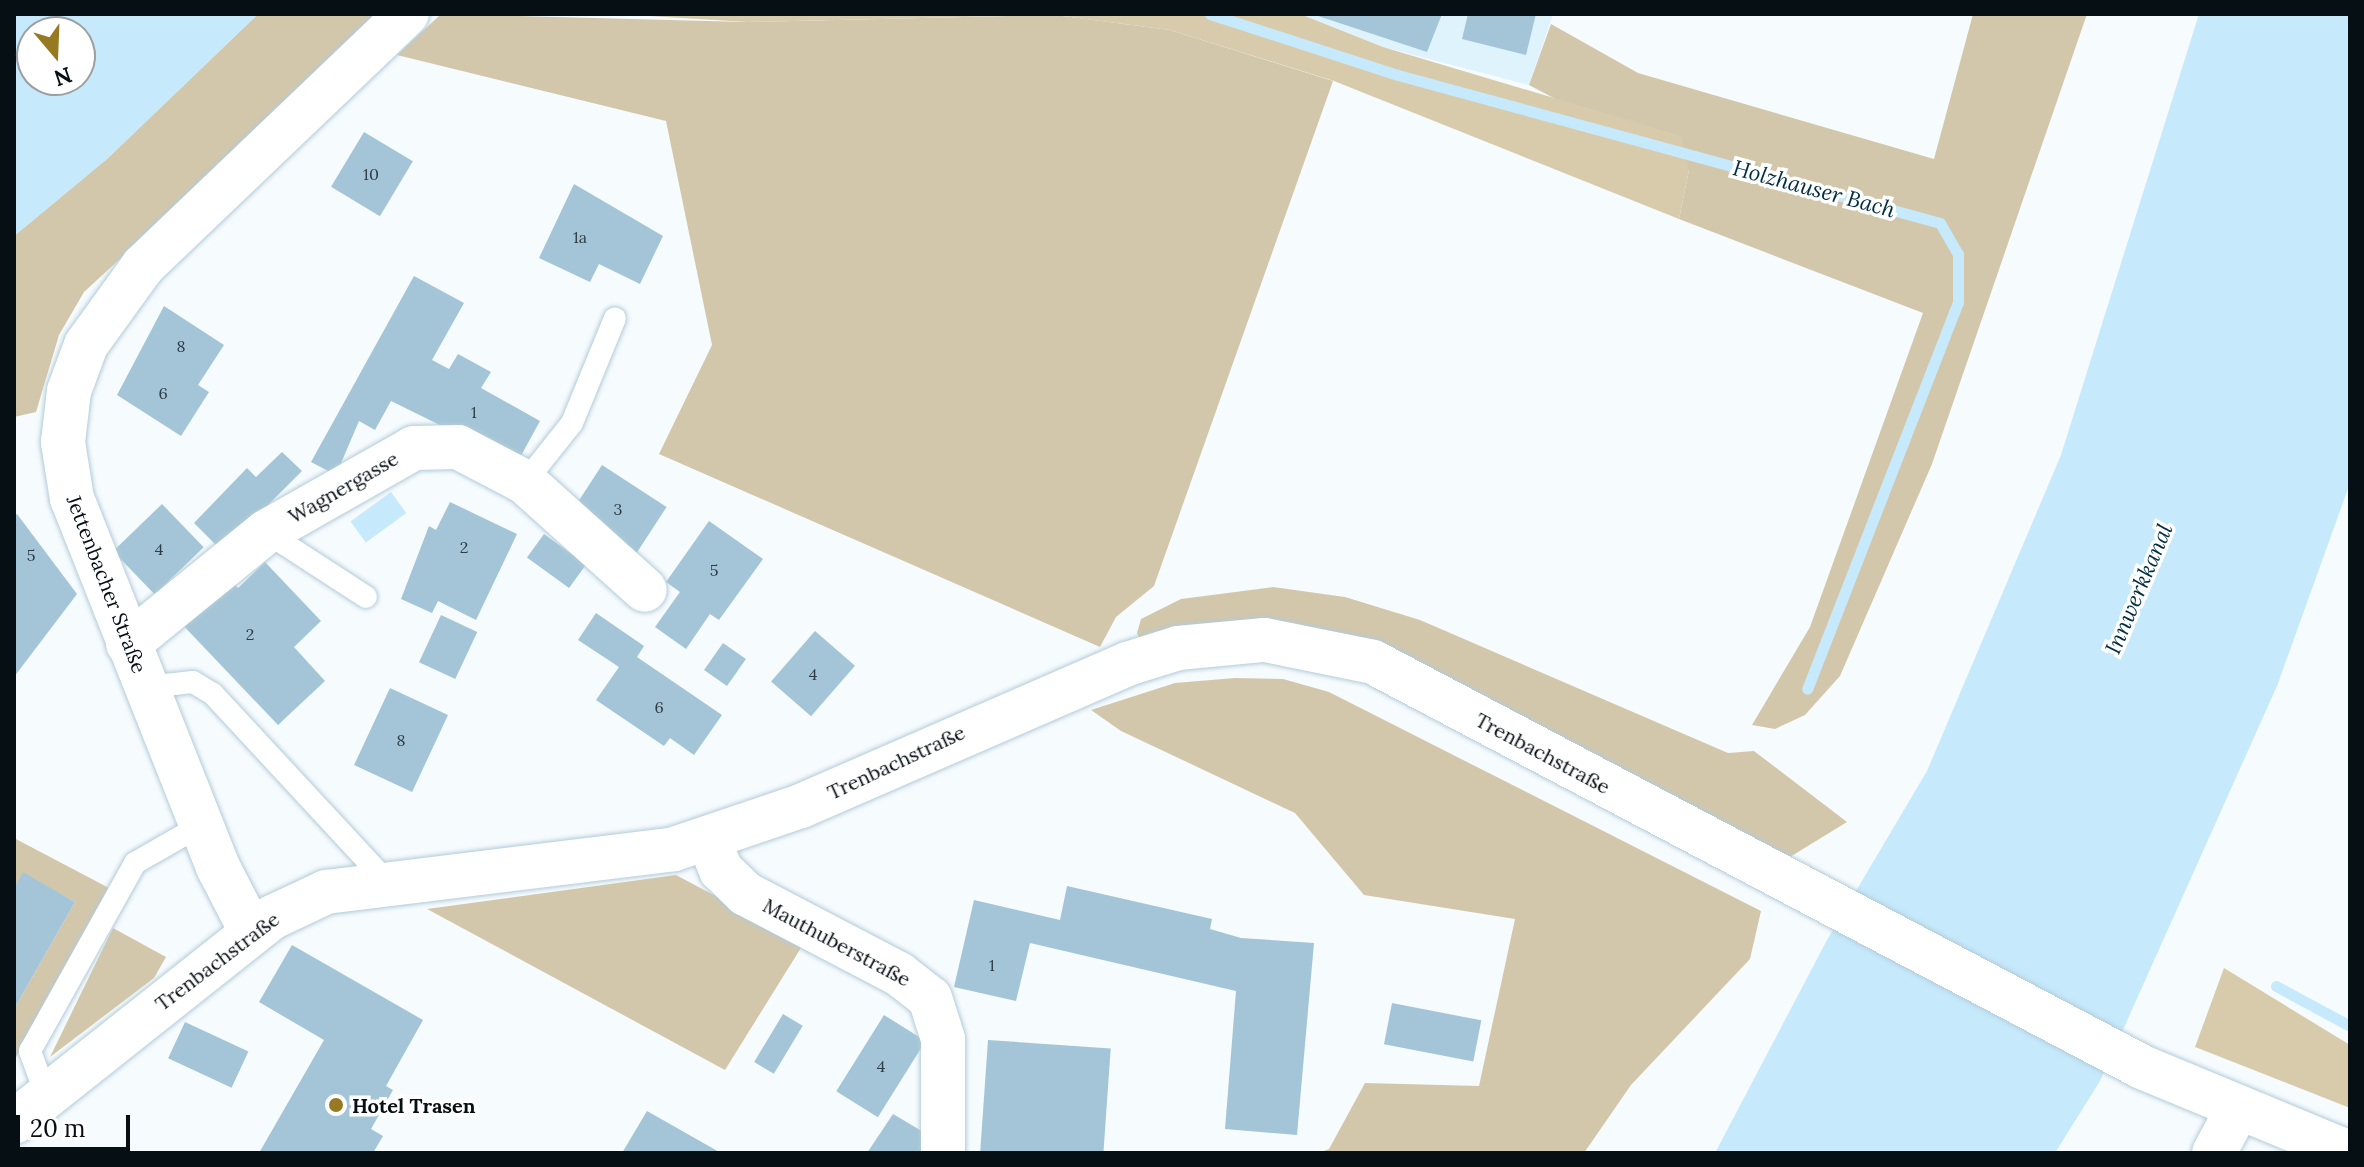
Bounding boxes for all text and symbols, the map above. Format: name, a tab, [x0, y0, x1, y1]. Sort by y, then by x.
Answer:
north arrow	[16, 16, 96, 96]
text: N	[51, 61, 76, 93]
water label: Holzhauser Bach	[1730, 155, 1898, 223]
house number: 10	[363, 164, 379, 184]
house number: 1a	[573, 227, 587, 247]
house number: 8	[177, 336, 185, 356]
house number: 6	[158, 383, 168, 403]
house number: 1	[471, 402, 477, 422]
street label: Wagnergasse	[284, 446, 402, 528]
street label: Jettenbacher Straße	[62, 492, 152, 676]
house number: 3	[614, 499, 622, 519]
water label: Innwerkkanal	[2100, 520, 2178, 658]
house number: 2	[460, 537, 468, 557]
house number: 4	[155, 539, 163, 559]
house number: 5	[27, 545, 35, 565]
house number: 5	[710, 560, 718, 580]
house number: 2	[246, 624, 254, 644]
house number: 4	[809, 664, 817, 684]
house number: 6	[654, 697, 664, 717]
street label: Trenbachstraße	[1472, 707, 1614, 799]
street label: Trenbachstraße	[823, 720, 969, 804]
house number: 8	[397, 730, 405, 750]
street label: Mauthuberstraße	[759, 893, 915, 991]
street label: Trenbachstraße	[150, 907, 284, 1015]
house number: 1	[989, 955, 995, 975]
house number: 4	[877, 1056, 885, 1076]
place label: Hotel Trasen	[352, 1093, 476, 1117]
marker: Hotel Trasen	[327, 1096, 345, 1114]
scale bar	[20, 1099, 134, 1149]
text: 20 m	[30, 1113, 86, 1144]

